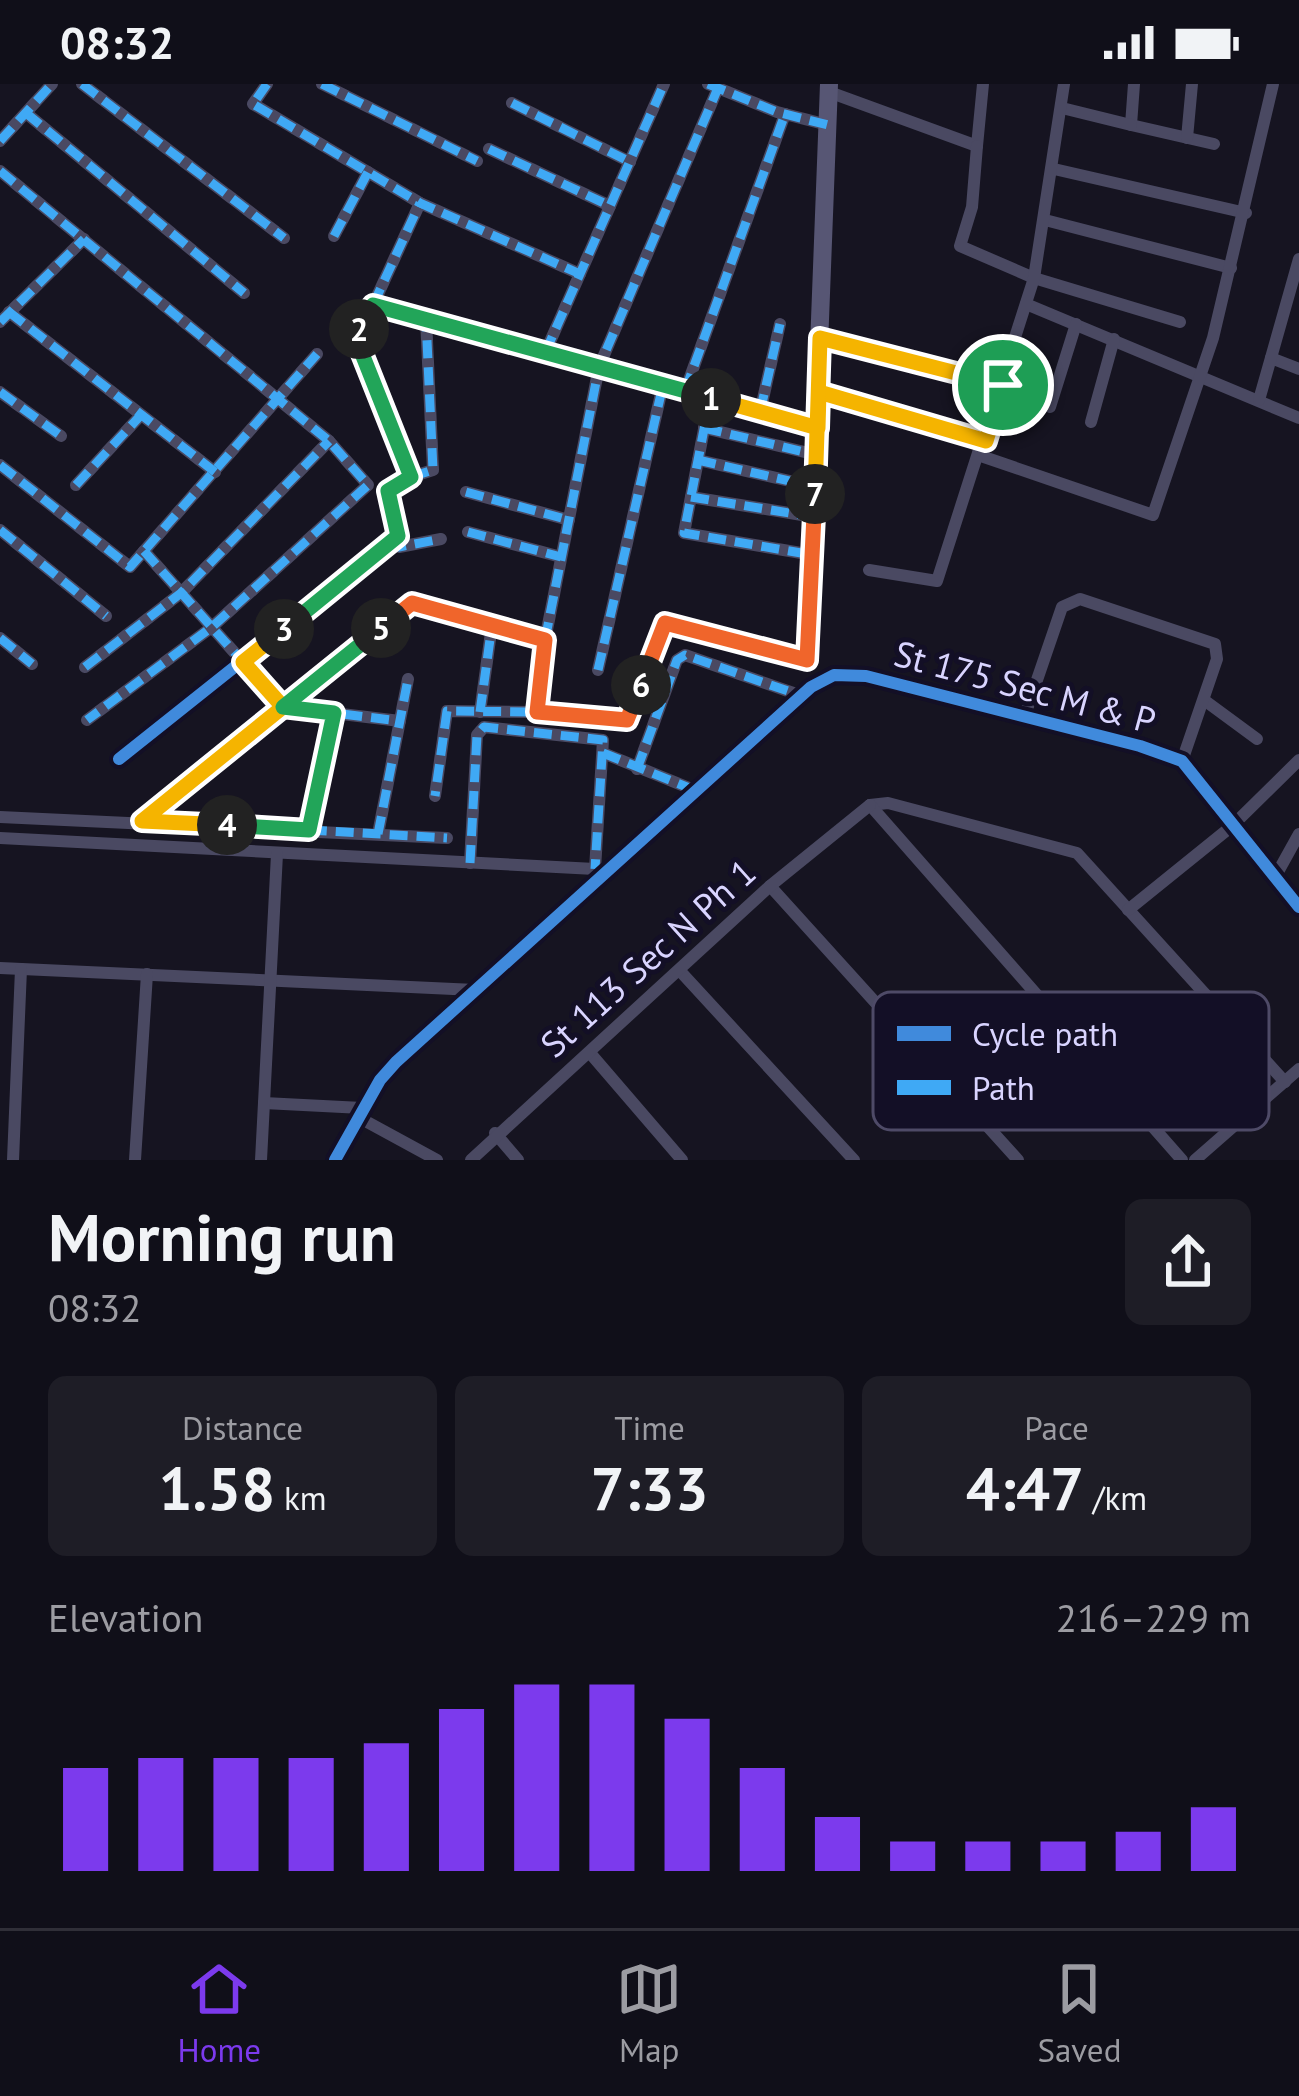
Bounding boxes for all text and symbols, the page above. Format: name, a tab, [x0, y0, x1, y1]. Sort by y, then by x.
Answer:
text: 08:32	[60, 13, 174, 71]
pin: 2	[329, 299, 389, 359]
text: 2	[350, 307, 368, 350]
pin	[952, 334, 1054, 436]
icon: arrive	[970, 352, 1036, 418]
pin: 1	[681, 368, 741, 428]
text: 1	[702, 376, 720, 419]
pin: 7	[785, 464, 845, 524]
text: 7	[806, 472, 824, 515]
pin: 5	[351, 598, 411, 658]
pin: 3	[254, 599, 314, 659]
text: 5	[372, 606, 390, 649]
text: 3	[275, 607, 293, 650]
street label: St 175 Sec M & P	[889, 629, 1161, 744]
pin: 6	[611, 655, 671, 715]
text: 6	[632, 663, 650, 706]
pin: 4	[197, 795, 257, 855]
text: 4	[218, 803, 236, 846]
street label: St 113 Sec N Ph 1	[530, 848, 765, 1067]
legend	[873, 992, 1269, 1130]
text: Cycle path	[972, 1012, 1118, 1055]
text: Path	[972, 1066, 1035, 1109]
text: Morning run	[48, 1194, 396, 1279]
button: share	[1125, 1199, 1251, 1325]
text: 08:32	[48, 1282, 142, 1333]
text: Distance	[182, 1406, 303, 1449]
text: Time	[614, 1406, 685, 1449]
text: Pace	[1024, 1406, 1089, 1449]
text: 1.58	[158, 1449, 275, 1527]
text: 7:33	[590, 1449, 709, 1527]
text: 4:47	[966, 1449, 1084, 1527]
text: km	[275, 1476, 327, 1519]
text: /km	[1084, 1476, 1147, 1519]
text: Elevation	[48, 1592, 203, 1643]
text: 216–229 m	[1056, 1592, 1251, 1643]
tab: Home	[178, 1956, 261, 2071]
tab: Map	[616, 1956, 682, 2071]
tab: Saved	[1037, 1956, 1121, 2071]

